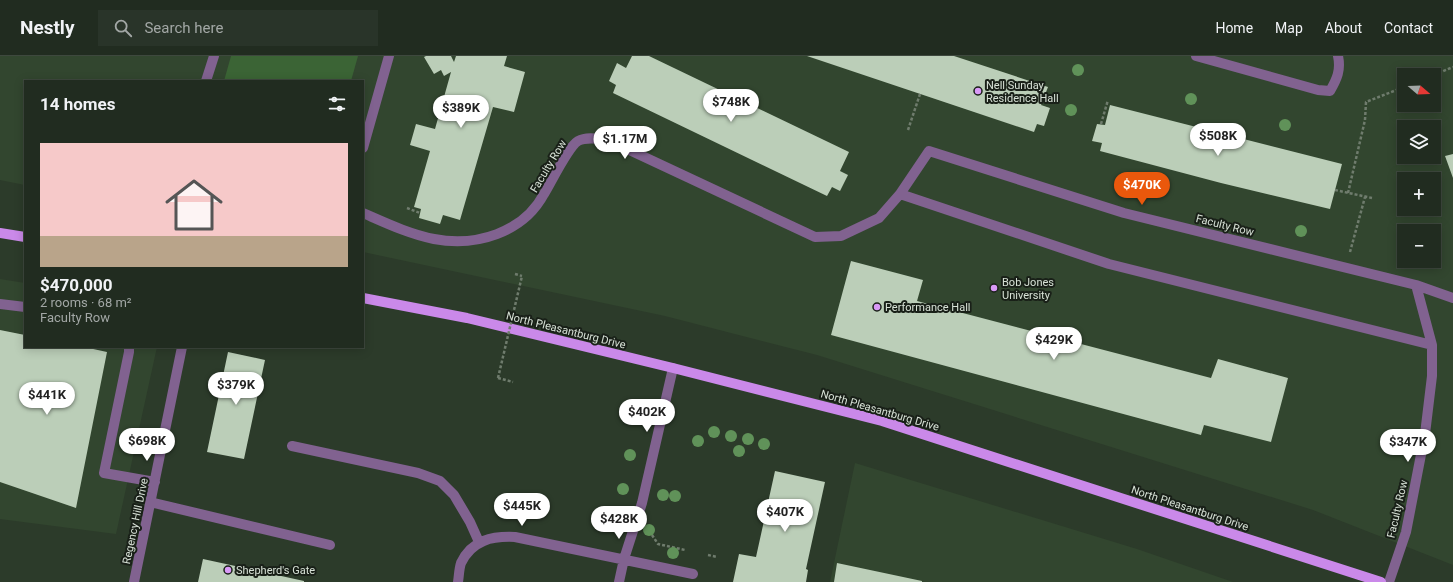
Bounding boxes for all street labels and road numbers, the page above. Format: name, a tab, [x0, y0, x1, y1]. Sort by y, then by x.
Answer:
street label: Faculty Row	[528, 137, 570, 195]
street label: Faculty Row	[1195, 212, 1256, 239]
street label: North Pleasantburg Drive	[505, 309, 627, 352]
street label: North Pleasantburg Drive	[819, 387, 941, 434]
street label: Regency Hill Drive	[120, 477, 151, 565]
street label: Faculty Row	[1384, 478, 1411, 539]
street label: North Pleasantburg Drive	[1129, 483, 1250, 534]

